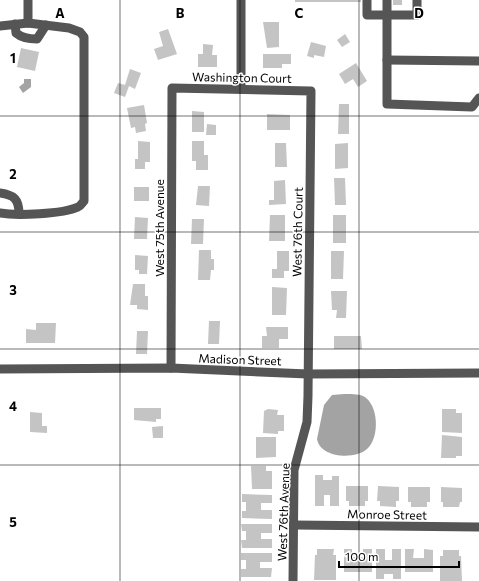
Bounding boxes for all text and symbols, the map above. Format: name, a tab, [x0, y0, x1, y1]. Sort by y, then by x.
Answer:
text: A	[55, 5, 65, 21]
text: B	[176, 5, 185, 21]
text: C	[295, 5, 304, 21]
text: D	[414, 5, 424, 21]
text: 1	[10, 50, 16, 66]
street label: Washington Court	[192, 69, 292, 85]
text: 2	[9, 166, 17, 182]
street label: West 75th Avenue	[152, 179, 166, 277]
street label: West 76th Court	[289, 187, 305, 277]
text: 3	[9, 282, 17, 298]
street label: Madison Street	[198, 351, 282, 367]
text: 4	[9, 398, 17, 414]
street label: West 76th Avenue	[274, 463, 292, 561]
street label: Monroe Street	[347, 506, 427, 522]
text: 5	[9, 514, 17, 530]
scale bar	[339, 543, 459, 569]
text: 100 m	[345, 549, 379, 563]

